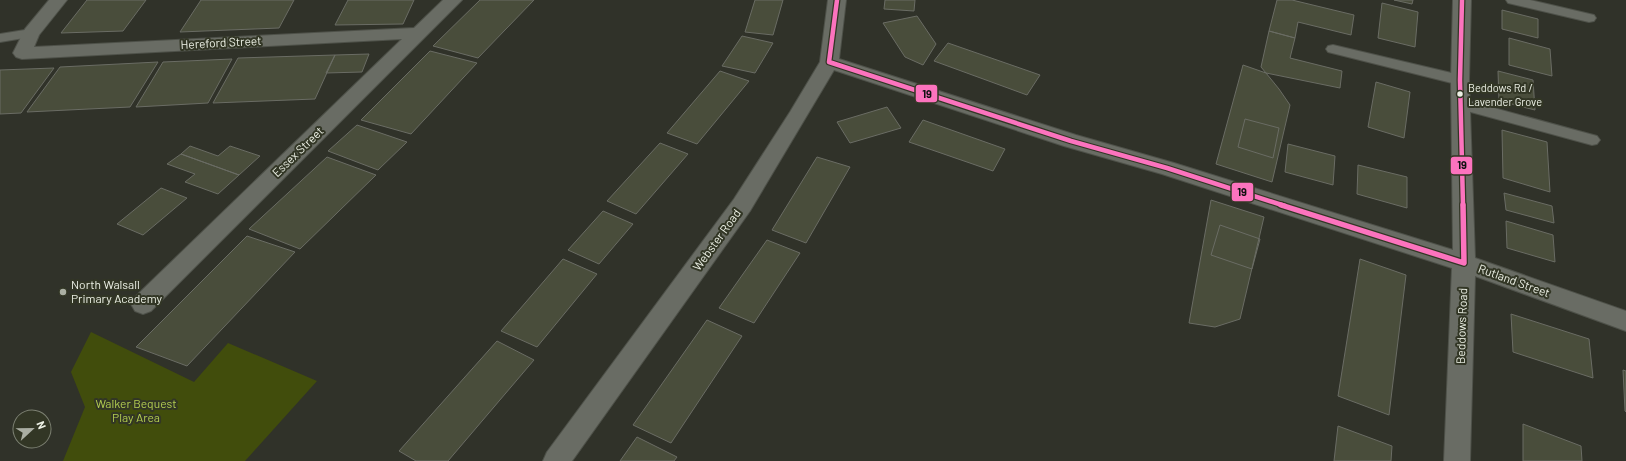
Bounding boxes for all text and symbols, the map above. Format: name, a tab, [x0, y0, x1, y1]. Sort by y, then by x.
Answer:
street label: Hereford Street	[180, 33, 262, 51]
place label: Beddows Rd / Lavender Grove	[1468, 81, 1542, 108]
line badge: 19	[915, 84, 938, 103]
text: 19	[922, 87, 932, 100]
marker: Beddows Rd / Lavender Grove	[1455, 89, 1465, 99]
street label: Essex Street	[269, 123, 326, 179]
line badge: 19	[1450, 156, 1473, 175]
text: 19	[1457, 158, 1467, 171]
line badge: 19	[1231, 182, 1254, 202]
text: 19	[1237, 185, 1247, 198]
street label: Webster Road	[689, 206, 743, 273]
street label: Rutland Street	[1477, 261, 1552, 299]
place label: North Walsall Primary Academy	[71, 277, 162, 305]
marker: North Walsall Primary Academy	[58, 287, 68, 297]
street label: Beddows Road	[1453, 288, 1469, 364]
park label: Walker Bequest Play Area	[95, 396, 177, 424]
north arrow	[12, 409, 52, 449]
text: N	[34, 419, 49, 431]

